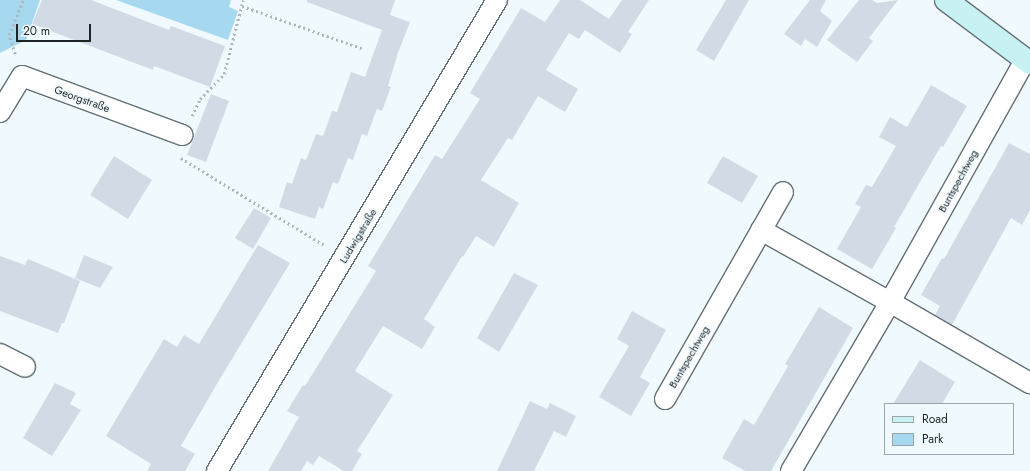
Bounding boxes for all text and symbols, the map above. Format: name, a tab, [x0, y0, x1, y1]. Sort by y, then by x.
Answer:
scale bar	[18, 16, 93, 42]
text: 20 m	[23, 22, 50, 40]
street label: Georgstraße	[52, 83, 112, 115]
street label: Buntspechtweg	[935, 147, 981, 215]
street label: Ludwigstraße	[337, 206, 379, 266]
street label: Buntspechtweg	[666, 324, 712, 390]
legend	[884, 403, 1014, 455]
text: Road	[922, 410, 948, 428]
text: Park	[922, 430, 943, 448]

